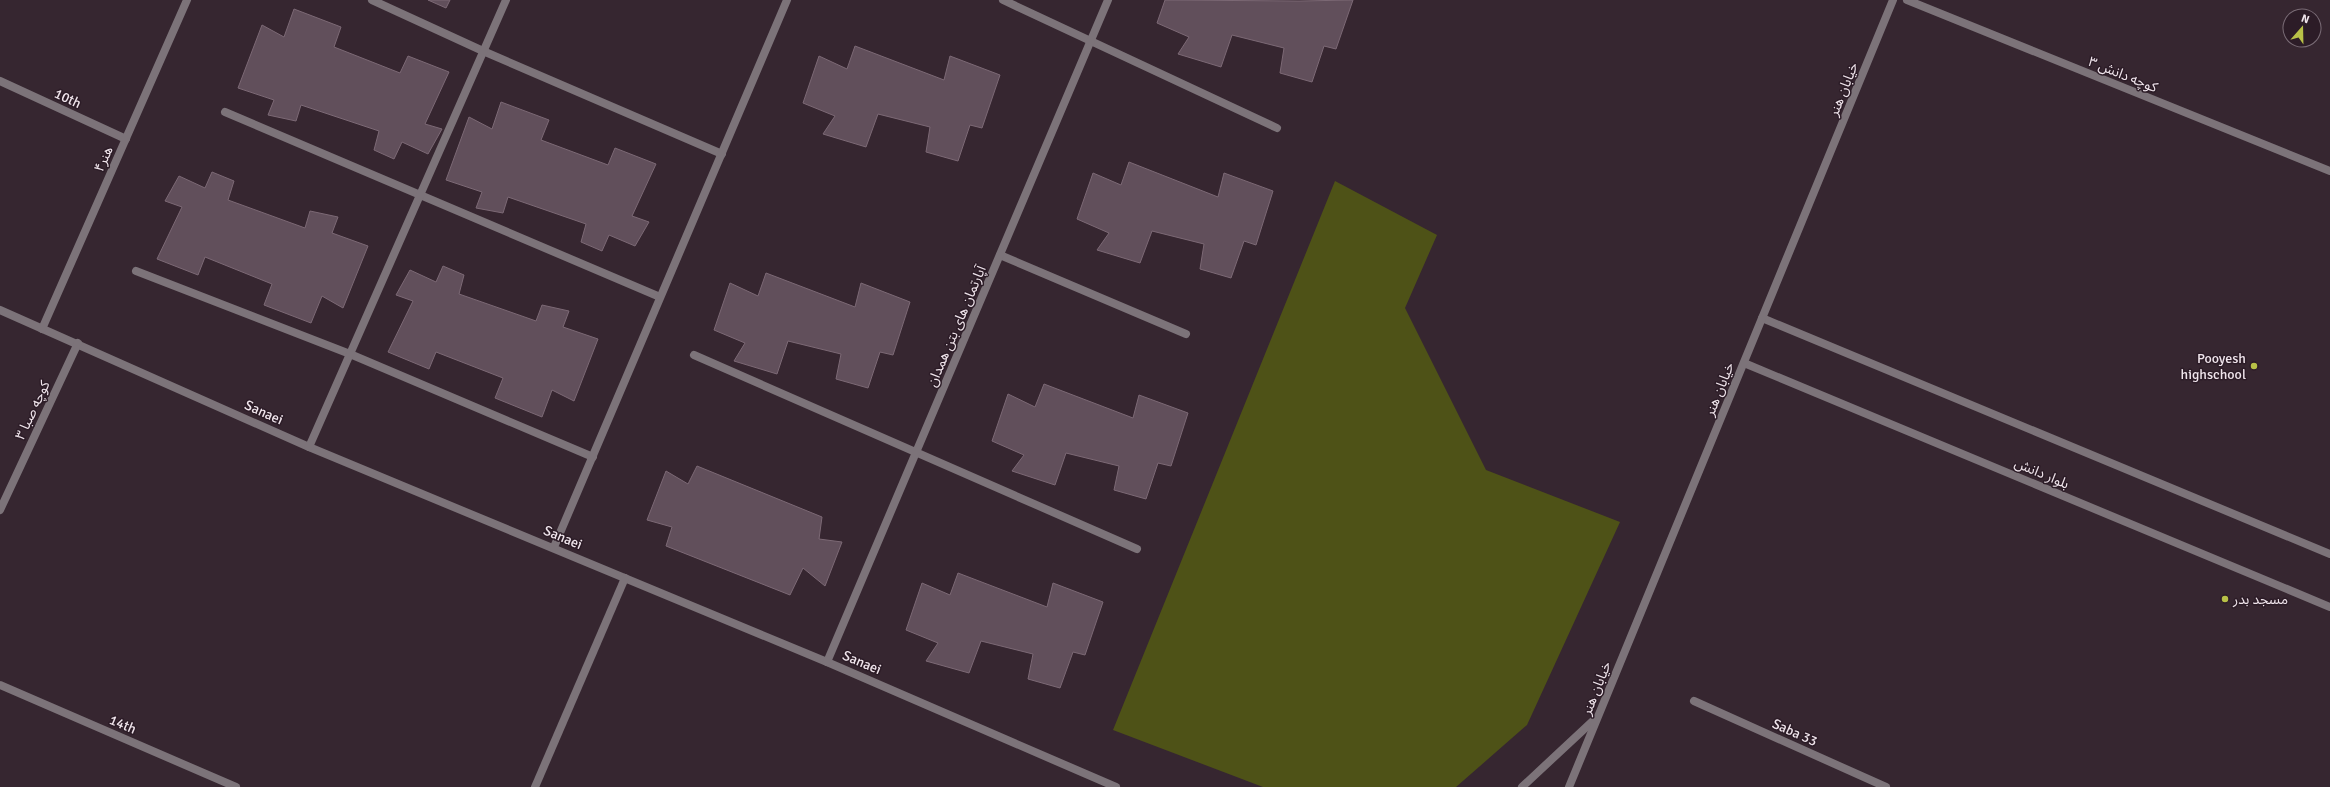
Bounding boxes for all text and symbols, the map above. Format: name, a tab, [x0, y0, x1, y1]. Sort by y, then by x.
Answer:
north arrow	[2282, 8, 2322, 48]
text: N	[2299, 12, 2311, 26]
street label: کوچه دانش ۳	[2085, 53, 2160, 97]
street label: خیابان هنر	[1825, 60, 1862, 119]
street label: 10th	[52, 85, 84, 112]
street label: هنر۴	[90, 144, 117, 175]
street label: آپارتمان های بتن همدان	[923, 262, 991, 390]
place label: Pooyesh highschool	[2181, 350, 2246, 383]
street label: خیابان هنر	[1701, 360, 1738, 419]
marker: Pooyesh highschool	[2249, 361, 2259, 371]
street label: کوچه صبا ۳	[11, 378, 55, 443]
street label: Sanaei	[242, 396, 286, 428]
street label: بلوار دانش	[2012, 454, 2072, 493]
street label: Sanaei	[541, 522, 585, 553]
place label: مسجد بدر	[2232, 591, 2288, 608]
marker: مسجد بدر	[2220, 594, 2230, 604]
street label: Sanaei	[840, 647, 884, 678]
street label: خیابان هنر	[1578, 659, 1615, 718]
street label: 14th	[107, 711, 139, 738]
street label: Saba 33	[1770, 715, 1820, 750]

